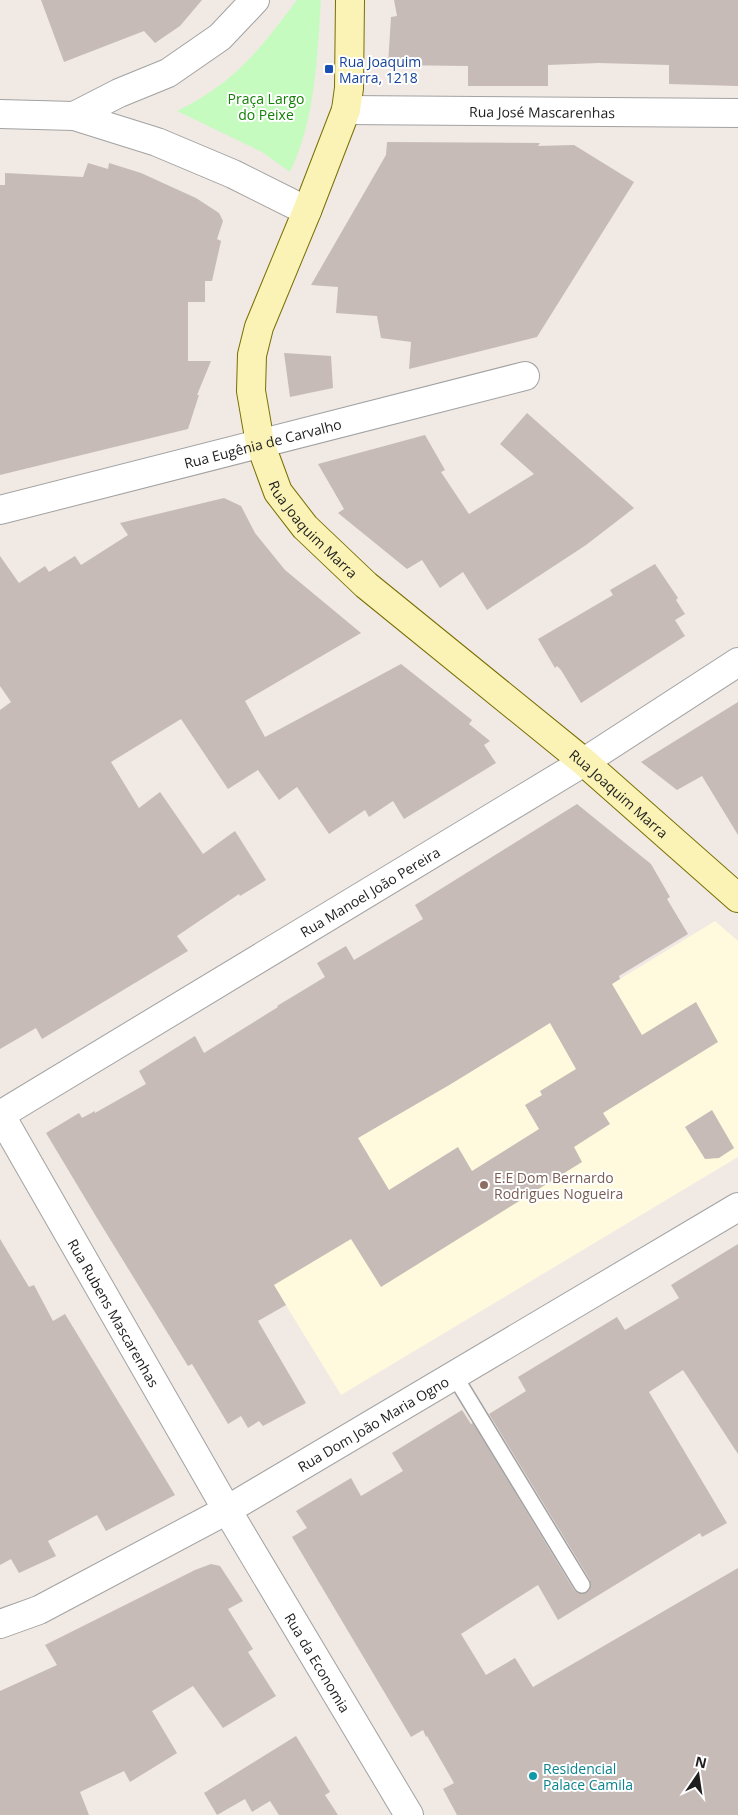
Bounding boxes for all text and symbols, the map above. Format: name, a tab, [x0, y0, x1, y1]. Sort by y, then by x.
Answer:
place label: Rua Joaquim Marra, 1218	[339, 52, 421, 87]
marker: Rua Joaquim Marra, 1218	[323, 63, 335, 75]
park label: Praça Largo do Peixe	[228, 89, 304, 124]
street label: Rua José Mascarenhas	[469, 101, 615, 122]
street label: Rua Eugênia de Carvalho	[182, 414, 343, 472]
street label: Rua Joaquim Marra	[265, 478, 362, 582]
street label: Rua Joaquim Marra	[566, 745, 673, 842]
street label: Rua Manoel João Pereira	[296, 842, 443, 941]
place label: E.E Dom Bernardo Rodrigues Nogueira	[494, 1168, 623, 1203]
marker: E.E Dom Bernardo Rodrigues Nogueira	[478, 1179, 490, 1191]
street label: Rua Rubens Mascarenhas	[64, 1235, 164, 1391]
street label: Rua Dom João Maria Ogno	[294, 1371, 452, 1476]
street label: Rua da Economia	[281, 1609, 355, 1716]
north arrow	[673, 1750, 723, 1800]
text: N	[693, 1751, 709, 1772]
place label: Residencial Palace Camila	[543, 1759, 633, 1794]
marker: Residencial Palace Camila	[527, 1770, 539, 1782]

